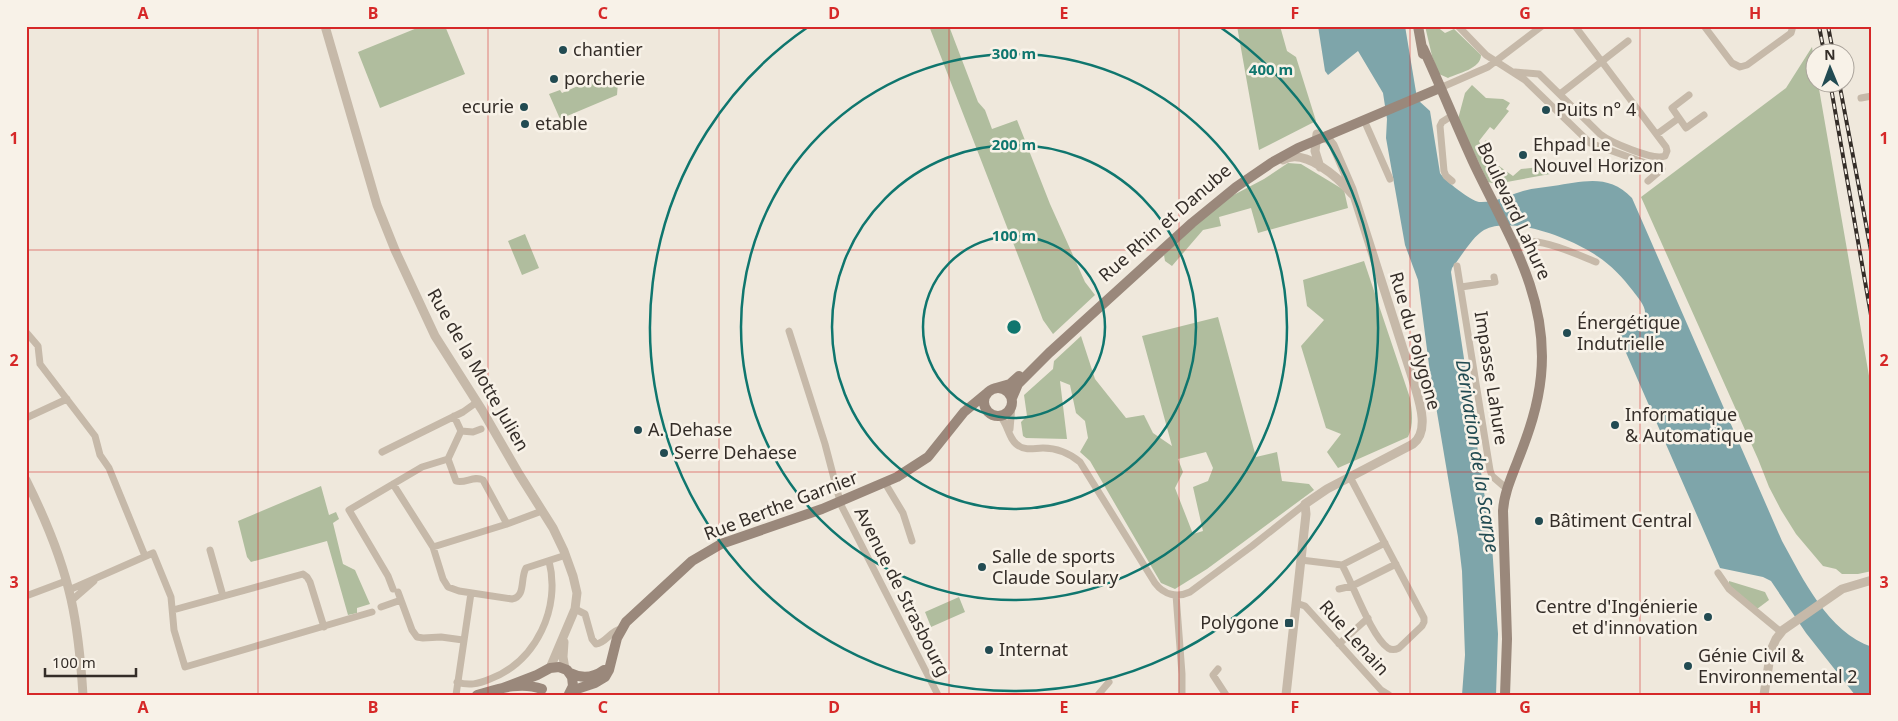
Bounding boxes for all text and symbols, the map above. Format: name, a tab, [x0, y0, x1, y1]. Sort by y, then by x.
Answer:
text: A	[137, 2, 149, 24]
text: B	[368, 2, 378, 24]
text: C	[598, 2, 608, 24]
text: D	[828, 2, 840, 24]
text: E	[1060, 2, 1069, 24]
text: F	[1291, 2, 1299, 24]
text: G	[1519, 2, 1531, 24]
text: H	[1749, 2, 1761, 24]
place label: chantier	[573, 37, 643, 61]
north arrow	[1806, 42, 1856, 92]
text: 300 m	[992, 43, 1036, 63]
marker: chantier	[557, 44, 569, 56]
text: N	[1824, 45, 1836, 64]
text: 400 m	[1249, 59, 1293, 79]
place label: porcherie	[564, 66, 645, 90]
marker: porcherie	[548, 73, 560, 85]
place label: ecurie	[462, 94, 514, 118]
place label: Puits n° 4	[1556, 97, 1636, 121]
marker: ecurie	[518, 101, 530, 113]
marker: Puits n° 4	[1540, 104, 1552, 116]
place label: etable	[535, 111, 588, 135]
marker: etable	[519, 118, 531, 130]
text: 1	[9, 127, 19, 149]
text: 1	[1879, 127, 1889, 149]
place label: Ehpad Le Nouvel Horizon	[1533, 132, 1664, 177]
text: 200 m	[992, 134, 1036, 154]
street label: Boulevard Lahure	[1472, 138, 1557, 283]
marker: Ehpad Le Nouvel Horizon	[1517, 149, 1529, 161]
street label: Rue Rhin et Danube	[1093, 158, 1236, 286]
text: 100 m	[992, 225, 1036, 245]
street label: Rue du Polygone	[1385, 269, 1447, 413]
street label: Rue de la Motte Julien	[422, 284, 535, 455]
street label: Impasse Lahure	[1470, 309, 1514, 446]
place label: Énergétique Indutrielle	[1577, 310, 1680, 355]
centre of rings	[1005, 318, 1023, 336]
marker: Énergétique Indutrielle	[1561, 327, 1573, 339]
text: 2	[9, 349, 19, 371]
text: 2	[1879, 349, 1889, 371]
water label: Dérivation de la Scarpe	[1450, 358, 1506, 554]
place label: Informatique & Automatique	[1625, 402, 1753, 447]
place label: A. Dehase	[648, 417, 732, 441]
marker: Informatique & Automatique	[1609, 419, 1621, 431]
marker: A. Dehase	[632, 424, 644, 436]
place label: Serre Dehaese	[674, 440, 797, 464]
marker: Serre Dehaese	[658, 447, 670, 459]
street label: Rue Berthe Garnier	[700, 464, 861, 545]
street label: Avenue de Strasbourg	[850, 503, 956, 680]
place label: Bâtiment Central	[1549, 508, 1692, 532]
marker: Bâtiment Central	[1533, 515, 1545, 527]
place label: Salle de sports Claude Soulary	[992, 544, 1119, 589]
marker: Salle de sports Claude Soulary	[976, 561, 988, 573]
text: 3	[9, 571, 19, 593]
text: 3	[1879, 571, 1889, 593]
street label: Rue Lenain	[1314, 594, 1395, 680]
place label: Centre d'Ingénierie et d'innovation	[1535, 594, 1698, 639]
place label: Polygone	[1200, 610, 1279, 634]
marker: Centre d'Ingénierie et d'innovation	[1702, 611, 1714, 623]
marker: Polygone	[1283, 617, 1295, 629]
place label: Internat	[999, 637, 1069, 661]
place label: Génie Civil & Environnemental 2	[1698, 643, 1858, 688]
marker: Internat	[983, 644, 995, 656]
scale bar	[45, 646, 136, 678]
text: 100 m	[52, 652, 96, 672]
marker: Génie Civil & Environnemental 2	[1682, 660, 1694, 672]
text: A	[137, 696, 149, 718]
text: B	[368, 696, 378, 718]
text: C	[598, 696, 608, 718]
text: D	[828, 696, 840, 718]
text: E	[1060, 696, 1069, 718]
text: F	[1291, 696, 1299, 718]
text: G	[1519, 696, 1531, 718]
text: H	[1749, 696, 1761, 718]

